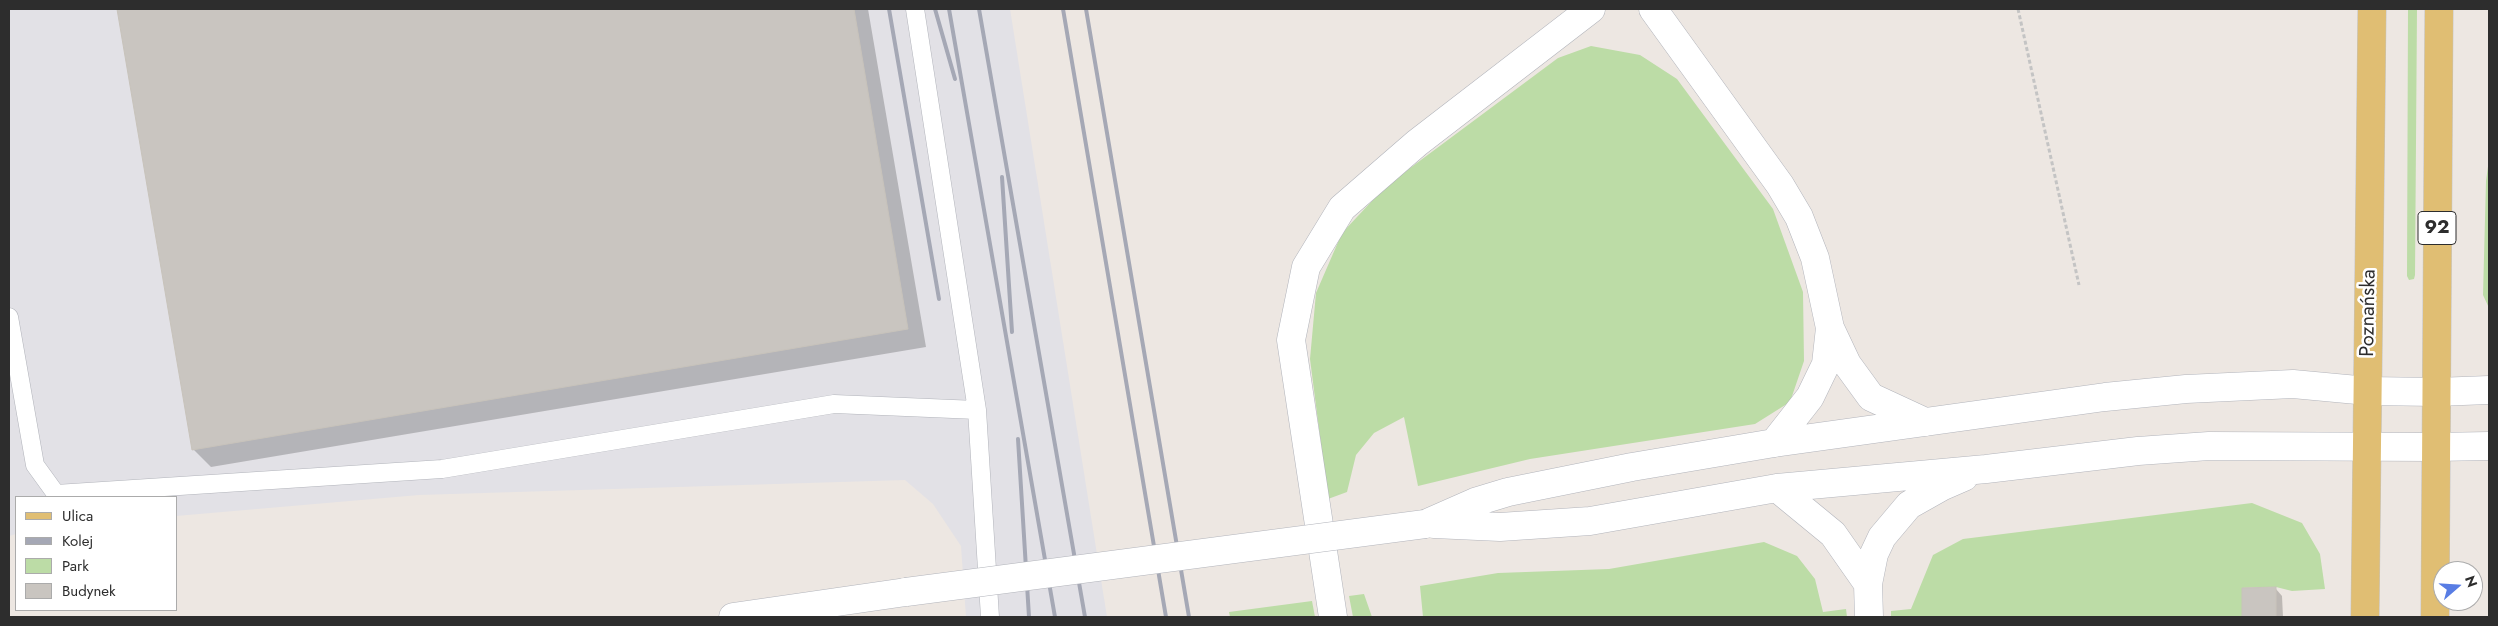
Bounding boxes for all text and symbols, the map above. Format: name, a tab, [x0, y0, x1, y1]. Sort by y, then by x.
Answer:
road number: 92	[2418, 212, 2456, 244]
street label: Poznańska	[2356, 269, 2382, 357]
legend	[15, 496, 178, 611]
text: Ulica	[62, 505, 93, 527]
text: Kolej	[62, 530, 93, 552]
text: Park	[62, 555, 89, 577]
north arrow	[2433, 561, 2483, 611]
text: N	[2460, 573, 2483, 590]
text: Budynek	[62, 580, 116, 602]

